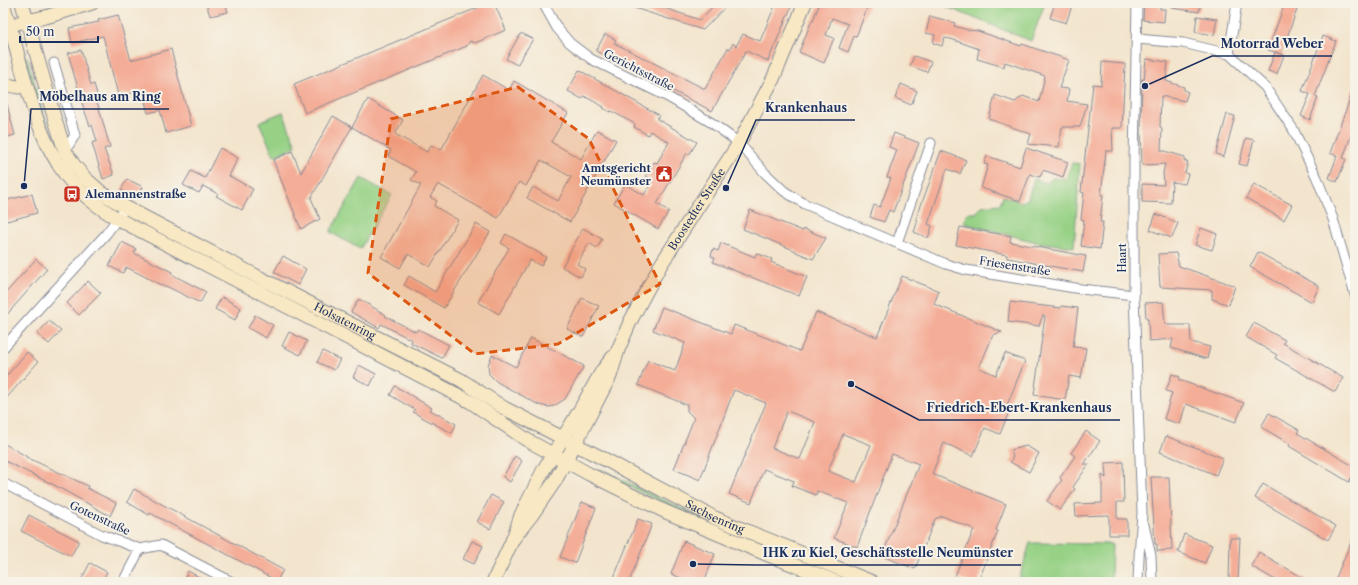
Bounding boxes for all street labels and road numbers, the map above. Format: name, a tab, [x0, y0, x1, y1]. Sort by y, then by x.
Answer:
street label: Gerichtsstraße	[601, 46, 677, 94]
street label: Boostedter Straße	[665, 165, 728, 253]
street label: Haart	[1115, 243, 1129, 273]
street label: Friesenstraße	[978, 253, 1052, 279]
street label: Holsatenring	[312, 299, 378, 343]
street label: Sachsenring	[683, 497, 747, 536]
street label: Gotenstraße	[67, 498, 133, 538]

